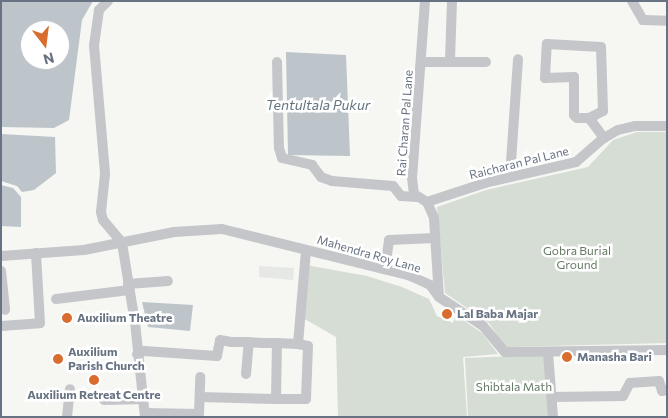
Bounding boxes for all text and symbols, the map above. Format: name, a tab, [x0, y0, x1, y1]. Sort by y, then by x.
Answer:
north arrow	[20, 20, 70, 70]
text: N	[41, 49, 56, 69]
street label: Rai Charan Pal Lane	[394, 69, 416, 177]
water label: Tentultala Pukur	[266, 97, 370, 113]
street label: Raicharan Pal Lane	[468, 144, 570, 182]
street label: Mahendra Roy Lane	[315, 232, 423, 276]
park label: Gobra Burial Ground	[543, 244, 611, 272]
place label: Lal Baba Majar	[457, 307, 538, 321]
marker: Lal Baba Majar	[441, 308, 453, 320]
place label: Auxilium Theatre	[77, 311, 172, 325]
marker: Auxilium Theatre	[61, 312, 73, 324]
place label: Auxilium Parish Church	[68, 345, 145, 373]
place label: Manasha Bari	[577, 350, 652, 364]
marker: Manasha Bari	[561, 351, 573, 363]
marker: Auxilium Parish Church	[52, 353, 64, 365]
marker: Auxilium Retreat Centre	[88, 374, 100, 386]
park label: Shibtala Math	[476, 380, 552, 394]
place label: Auxilium Retreat Centre	[27, 388, 161, 402]

